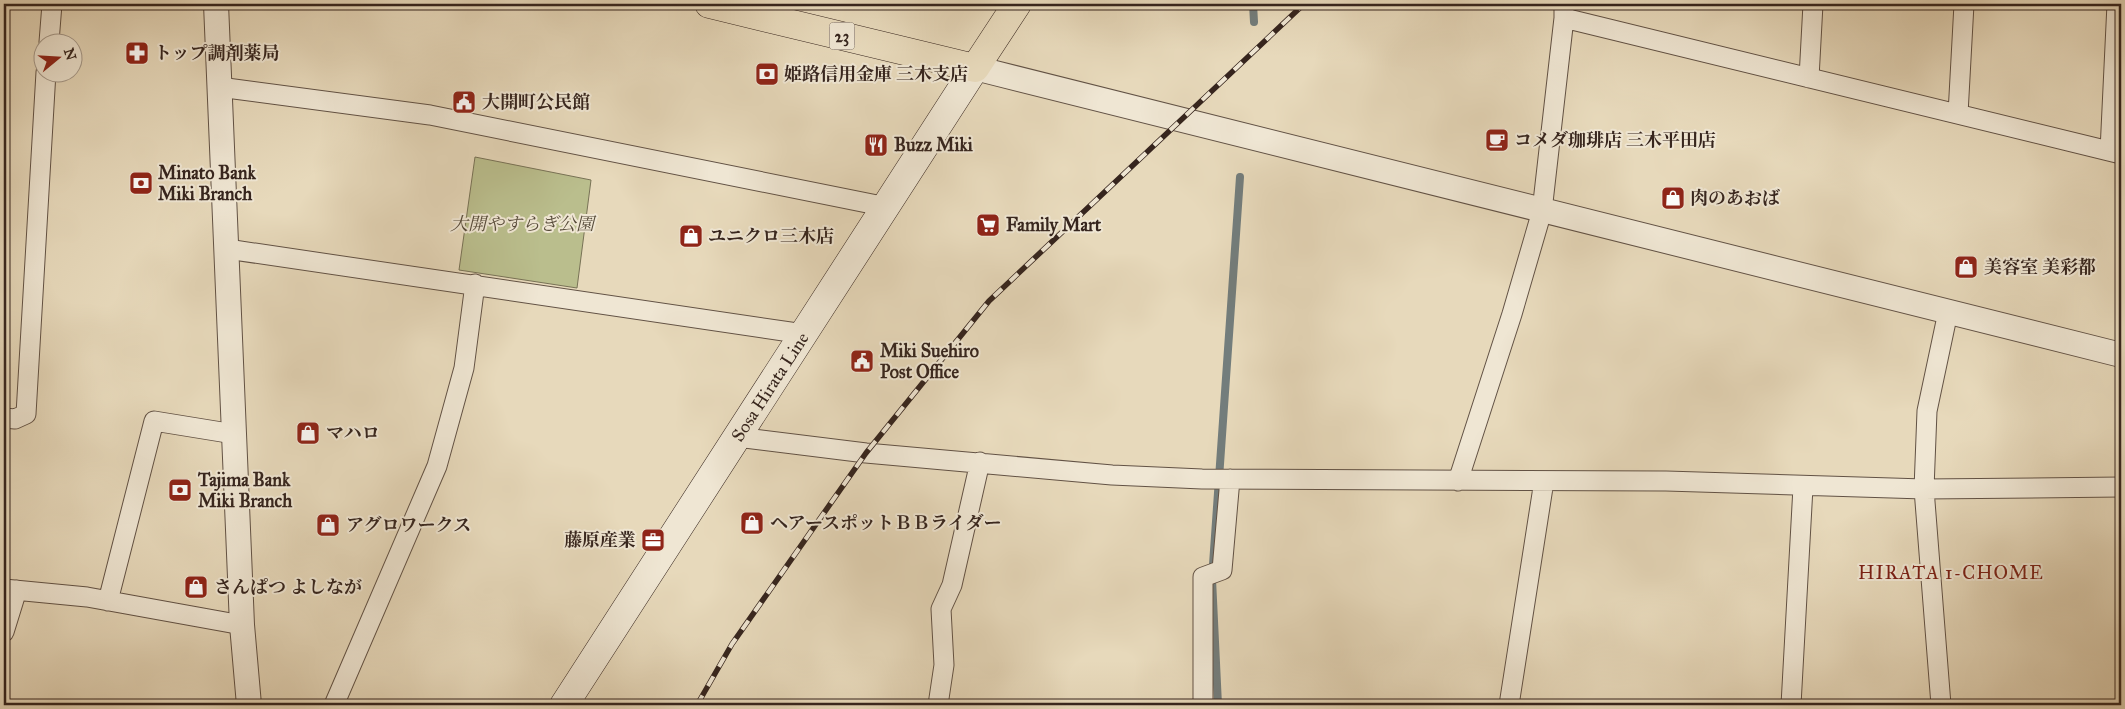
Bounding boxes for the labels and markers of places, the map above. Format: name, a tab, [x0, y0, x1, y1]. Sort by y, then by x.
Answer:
pharmacy icon: トップ調剤薬局	[124, 40, 150, 66]
place label: トップ調剤薬局	[154, 42, 279, 64]
bank icon: 姫路信用金庫 三木支店	[754, 61, 780, 87]
place label: 姫路信用金庫 三木支店	[784, 63, 968, 85]
public building icon: 大開町公民館	[451, 89, 477, 115]
place label: 大開町公民館	[482, 91, 590, 113]
cafe icon: コメダ珈琲店 三木平田店	[1484, 127, 1510, 153]
place label: コメダ珈琲店 三木平田店	[1514, 129, 1716, 151]
restaurant icon: Buzz Miki	[863, 132, 889, 158]
place label: Buzz Miki	[894, 134, 974, 156]
place label: Minato Bank Miki Branch	[158, 162, 257, 205]
bank icon: Minato Bank Miki Branch	[128, 170, 154, 196]
shop icon: 肉のあおば	[1660, 185, 1686, 211]
place label: 肉のあおば	[1690, 187, 1780, 209]
supermarket icon: Family Mart	[975, 212, 1001, 238]
place label: Family Mart	[1006, 214, 1102, 237]
shop icon: ユニクロ三木店	[678, 223, 704, 249]
place label: ユニクロ三木店	[708, 225, 834, 247]
shop icon: 美容室 美彩都	[1953, 254, 1979, 280]
place label: 美容室 美彩都	[1984, 256, 2096, 278]
place label: Miki Suehiro Post Office	[880, 340, 979, 383]
public building icon: Miki Suehiro Post Office	[849, 348, 875, 374]
shop icon: マハロ	[295, 420, 321, 446]
place label: マハロ	[326, 422, 380, 444]
place label: Tajima Bank Miki Branch	[197, 469, 293, 512]
bank icon: Tajima Bank Miki Branch	[167, 477, 193, 503]
shop icon: ヘアースポットＢＢライダー	[739, 510, 765, 536]
shop icon: アグロワークス	[315, 512, 341, 538]
place label: ヘアースポットＢＢライダー	[770, 512, 1001, 534]
place label: アグロワークス	[346, 514, 471, 536]
office icon: 藤原産業	[640, 527, 666, 553]
place label: 藤原産業	[564, 529, 636, 551]
shop icon: さんぱつ よしなが	[183, 574, 209, 600]
place label: さんぱつ よしなが	[214, 576, 362, 598]

